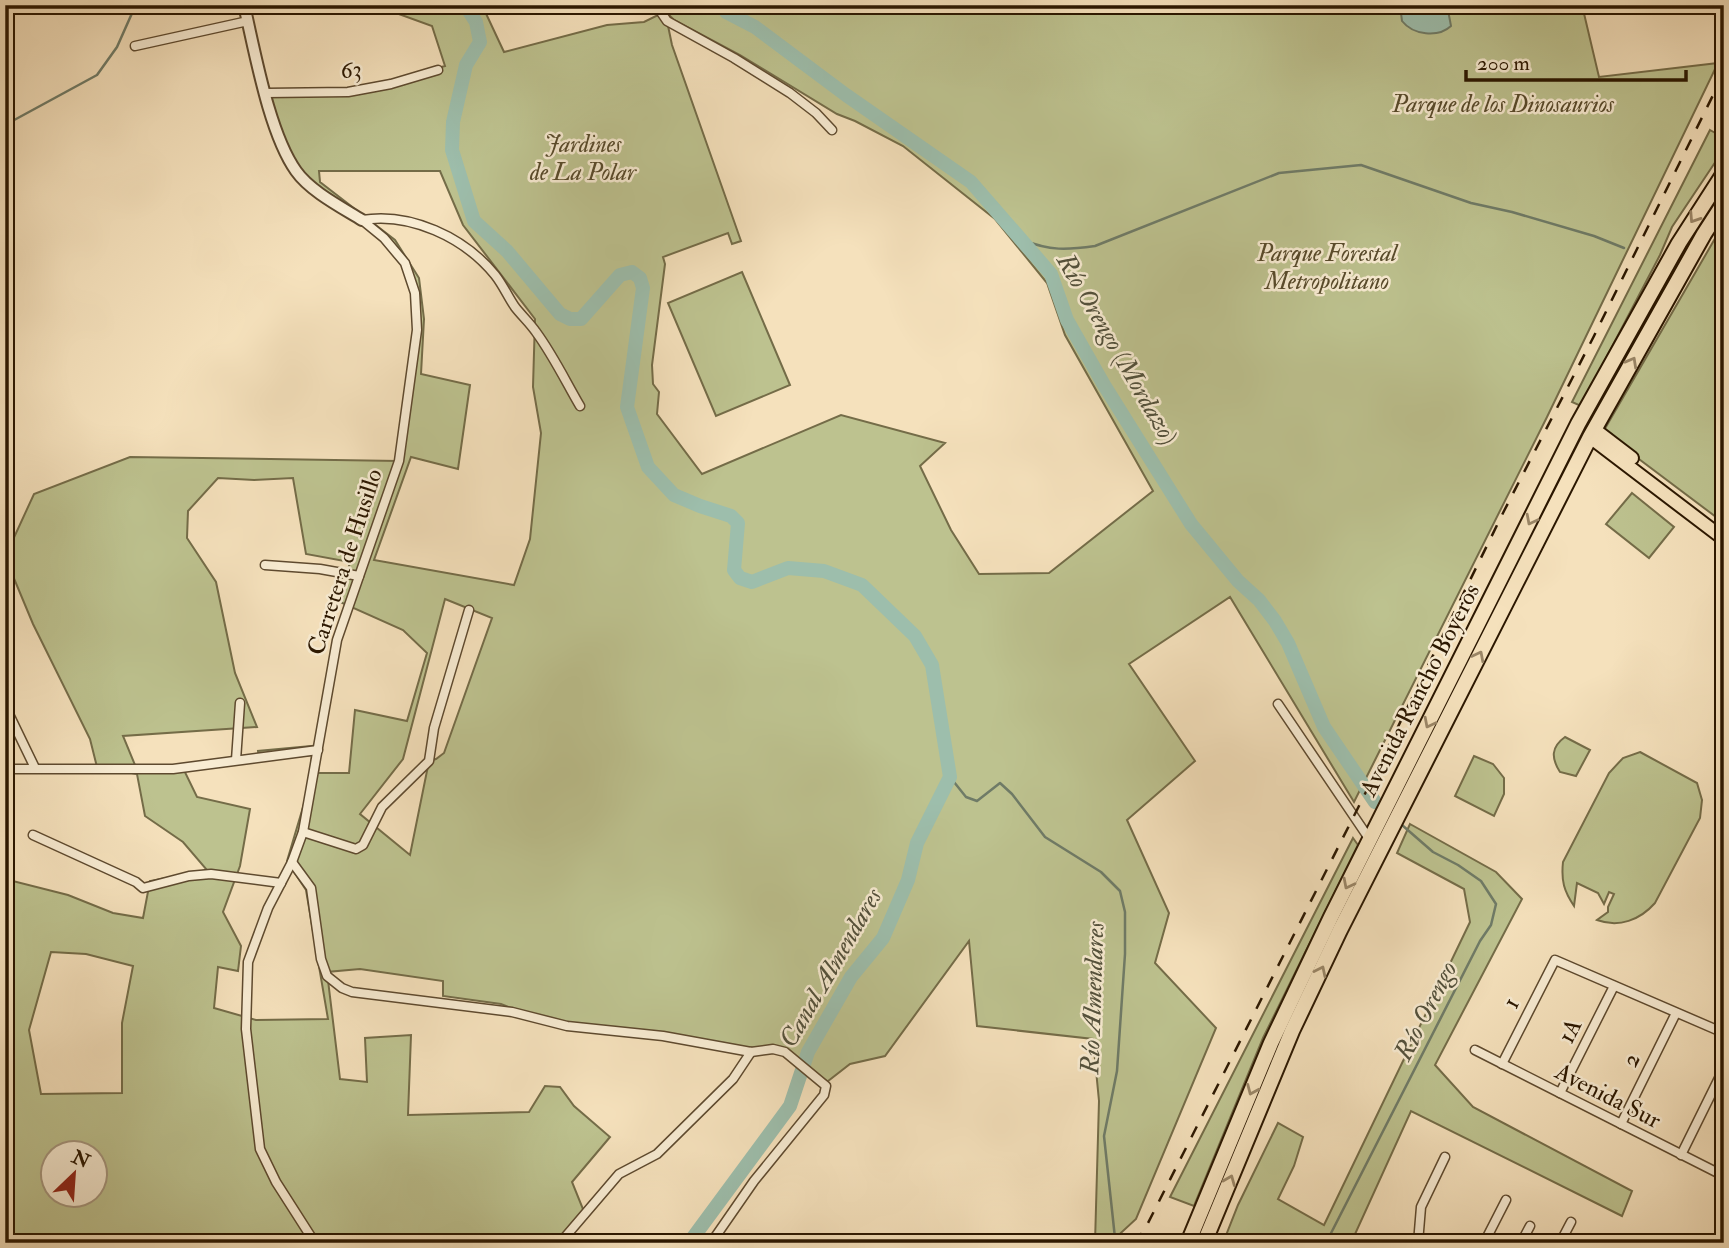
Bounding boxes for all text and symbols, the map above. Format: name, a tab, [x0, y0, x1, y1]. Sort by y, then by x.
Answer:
scale bar	[1466, 38, 1687, 82]
text: 200 m	[1477, 50, 1530, 77]
street label: 63	[339, 53, 363, 87]
park label: Parque de los Dinosaurios	[1391, 89, 1614, 120]
park label: Jardines de La Polar	[529, 129, 637, 188]
one-way arrow	[1689, 211, 1702, 224]
park label: Parque Forestal Metropolitano	[1256, 238, 1399, 297]
water label: Río Orengo (Mordazo)	[1049, 247, 1185, 450]
one-way arrow	[1624, 356, 1637, 369]
street label: Carretera de Husillo	[300, 465, 390, 659]
one-way arrow	[1526, 513, 1540, 525]
street label: Avenida Rancho Boyeros	[1352, 578, 1487, 802]
one-way arrow	[1470, 651, 1484, 663]
one-way arrow	[1423, 716, 1437, 728]
one-way arrow	[1342, 877, 1356, 889]
water label: Canal Almendares	[773, 882, 890, 1053]
water label: Río Almendares	[1074, 920, 1112, 1076]
water label: Río Orengo	[1387, 956, 1465, 1067]
one-way arrow	[1312, 966, 1326, 978]
street label: 1	[1495, 992, 1527, 1014]
street label: 1A	[1551, 1013, 1589, 1049]
street label: 2	[1614, 1048, 1648, 1072]
street label: Avenida Sur	[1549, 1056, 1666, 1136]
one-way arrow	[1246, 1082, 1260, 1095]
north arrow	[38, 1140, 108, 1210]
text: N	[67, 1145, 94, 1174]
one-way arrow	[1221, 1174, 1235, 1186]

